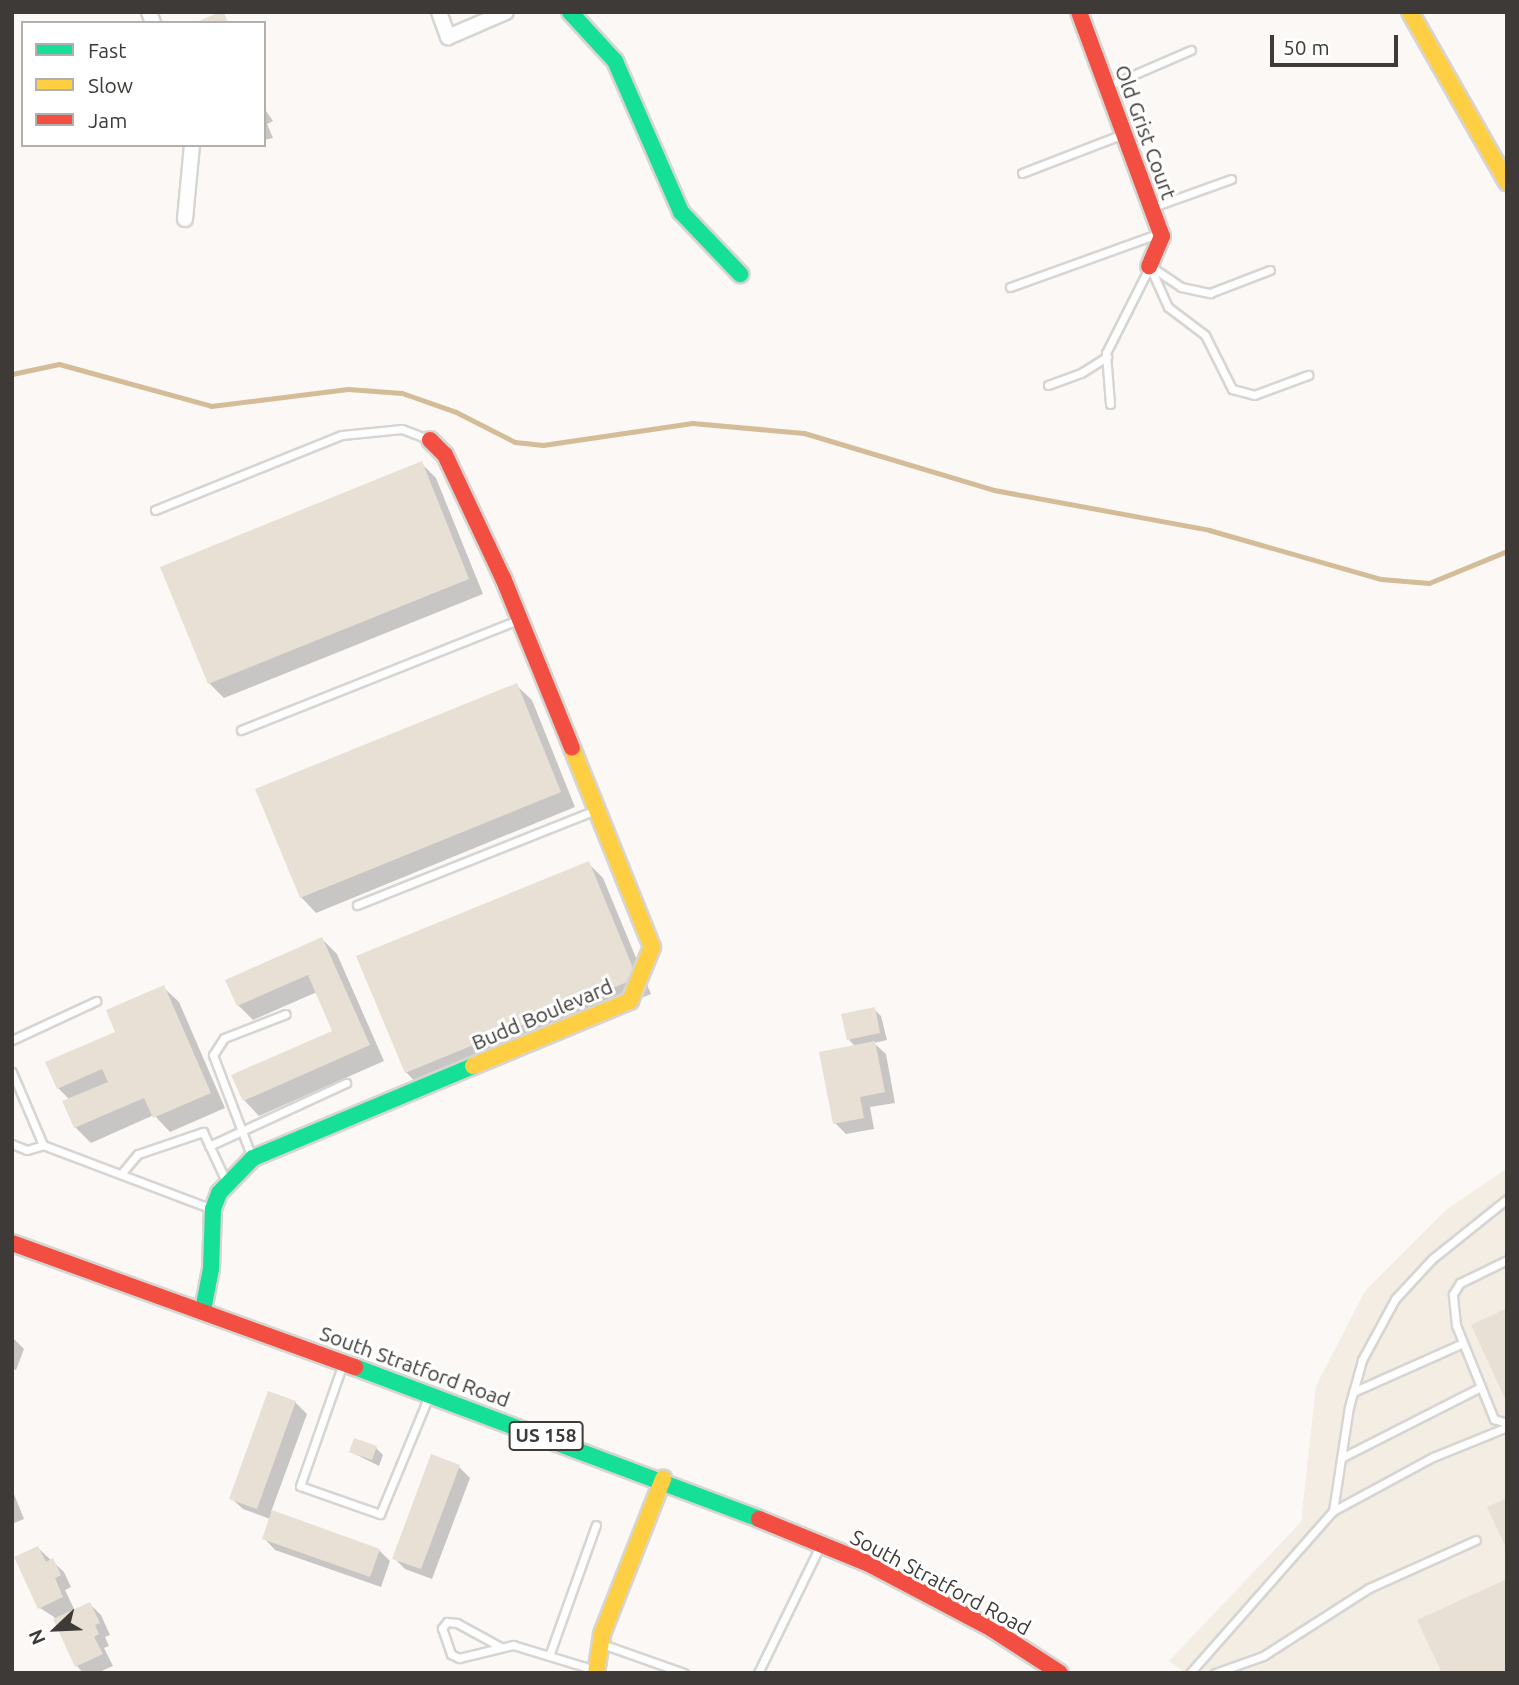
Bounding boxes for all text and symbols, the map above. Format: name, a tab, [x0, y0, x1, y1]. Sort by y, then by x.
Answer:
legend	[21, 21, 266, 147]
scale bar	[1274, 21, 1402, 65]
text: 50 m	[1283, 35, 1330, 59]
text: Fast	[88, 38, 126, 62]
street label: Old Grist Court	[1110, 61, 1182, 203]
text: Slow	[88, 73, 133, 97]
text: Jam	[88, 108, 127, 132]
street label: Budd Boulevard	[468, 973, 616, 1055]
street label: South Stratford Road	[317, 1320, 513, 1412]
road number: US 158	[508, 1420, 584, 1452]
street label: South Stratford Road	[847, 1524, 1035, 1640]
north arrow	[21, 1594, 91, 1664]
text: N	[24, 1626, 50, 1648]

